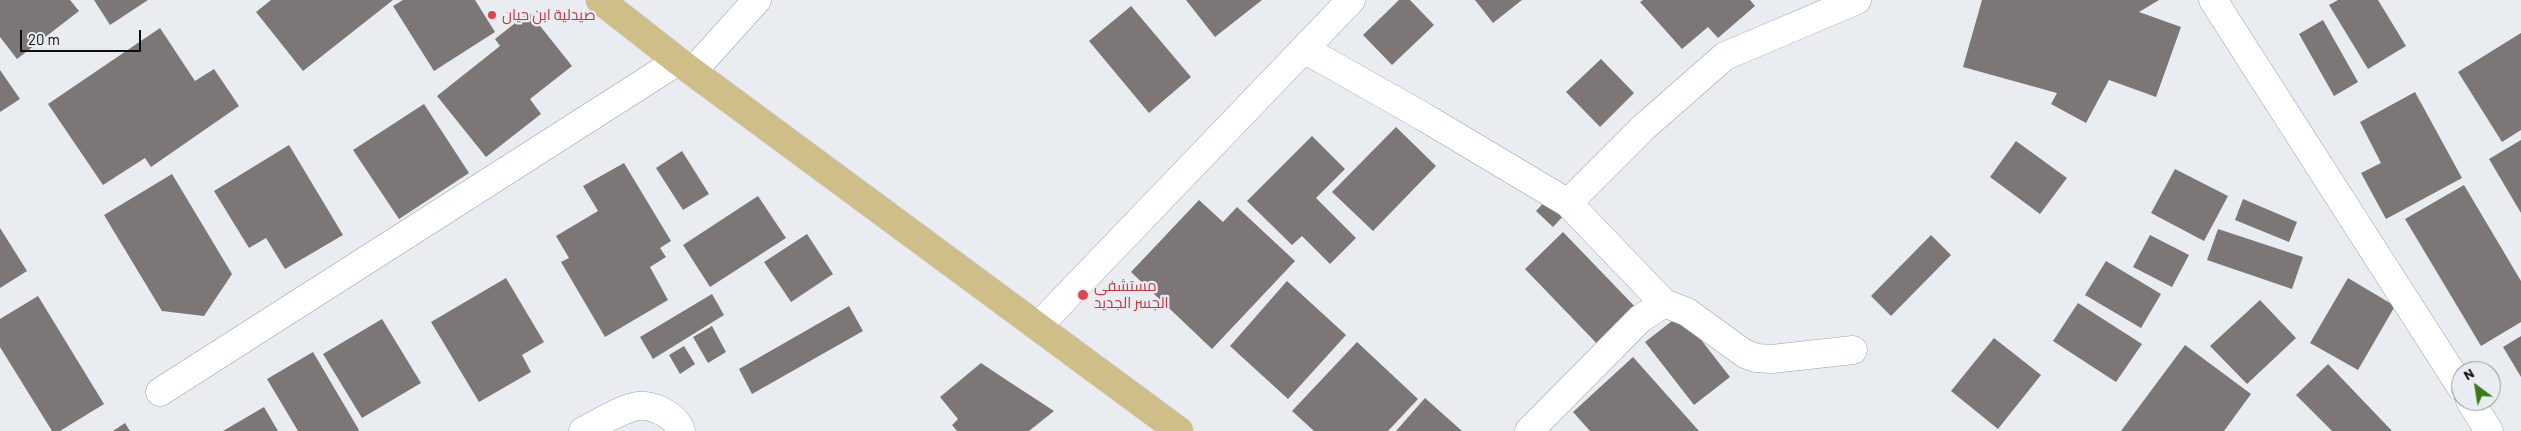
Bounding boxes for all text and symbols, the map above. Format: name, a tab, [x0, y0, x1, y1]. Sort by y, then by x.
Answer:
place label: صيدلية ابن حيان	[502, 6, 596, 24]
marker: صيدلية ابن حيان	[486, 9, 498, 21]
scale bar	[22, 20, 144, 52]
text: 20 m	[28, 30, 60, 48]
place label: مستشفى الجسر الجديد	[1094, 277, 1169, 312]
marker: مستشفى الجسر الجديد	[1076, 288, 1090, 302]
north arrow	[2451, 361, 2501, 411]
text: N	[2460, 364, 2477, 383]

